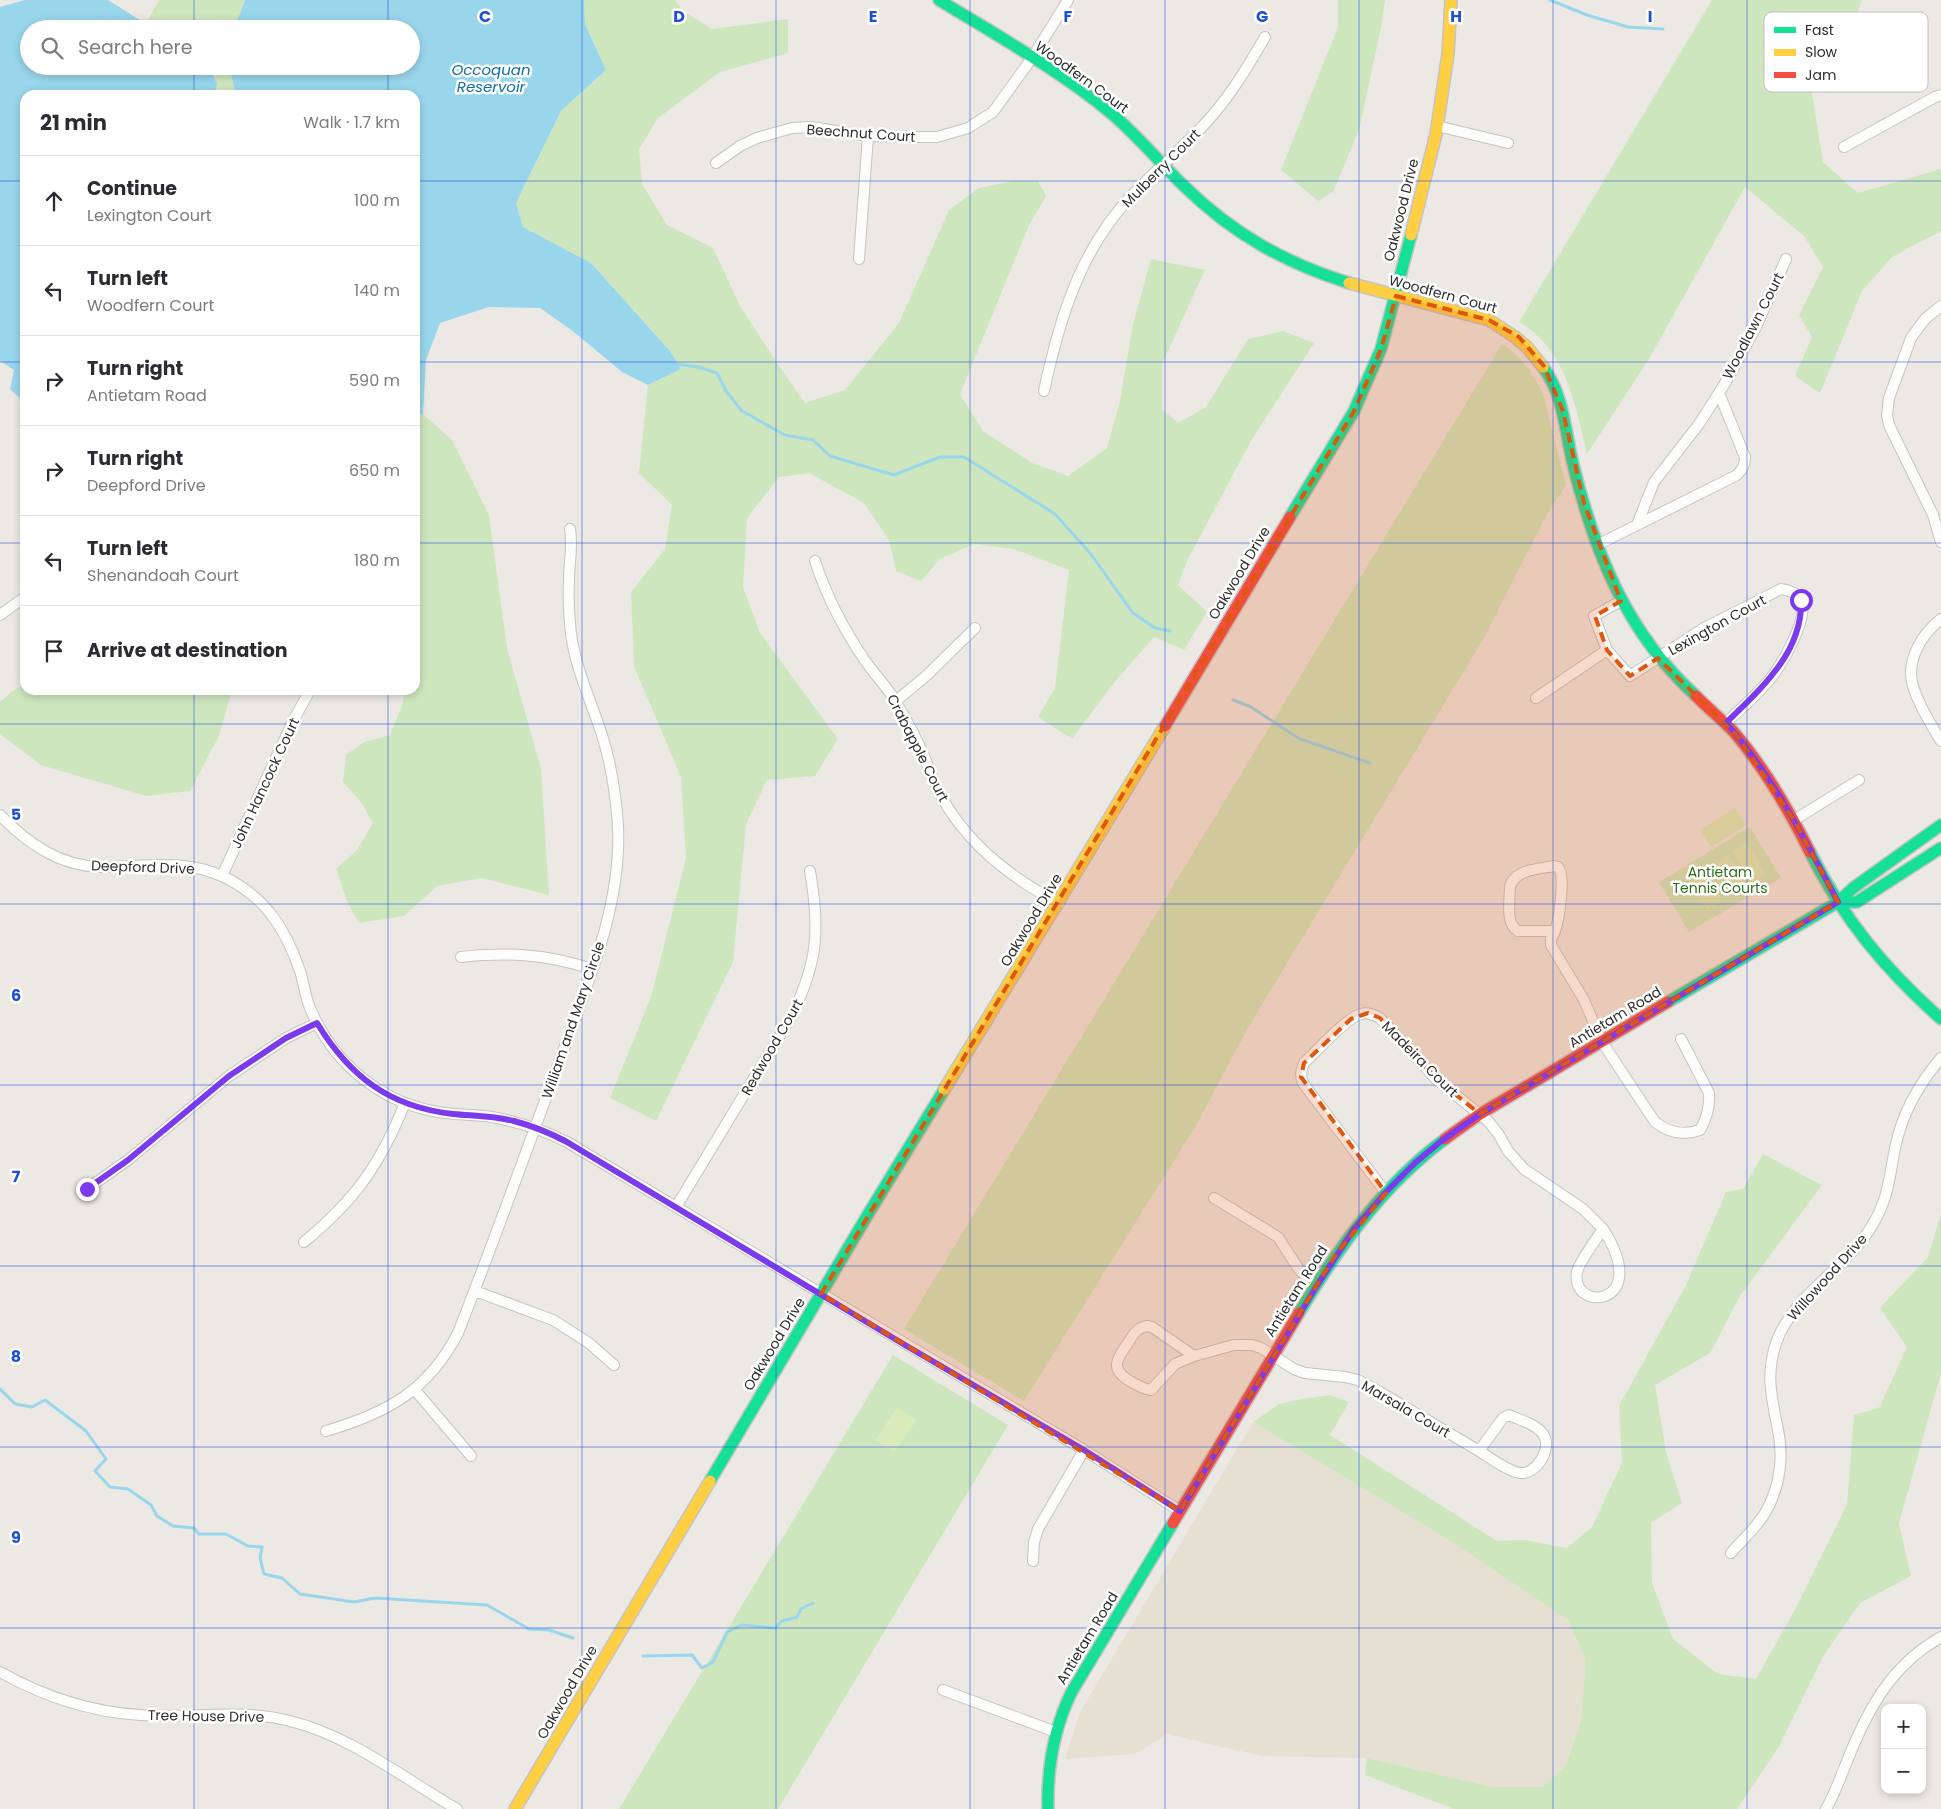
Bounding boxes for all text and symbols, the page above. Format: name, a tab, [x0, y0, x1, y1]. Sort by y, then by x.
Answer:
text: C	[479, 5, 491, 28]
text: D	[673, 5, 685, 28]
text: E	[869, 5, 877, 28]
text: F	[1064, 5, 1073, 28]
text: G	[1256, 5, 1268, 28]
text: H	[1450, 5, 1462, 28]
text: I	[1648, 5, 1652, 28]
legend	[1764, 12, 1928, 92]
search box	[20, 20, 420, 75]
text: Fast	[1805, 20, 1834, 40]
icon: search	[38, 34, 66, 62]
text: Search here	[78, 34, 192, 61]
street label: Woodfern Court	[1031, 36, 1133, 118]
text: Slow	[1805, 42, 1838, 62]
water label: Occoquan Reservoir	[451, 59, 531, 97]
text: Jam	[1805, 65, 1836, 85]
text: 21 min	[40, 108, 107, 137]
text: Walk · 1.7 km	[303, 111, 400, 134]
street label: Beechnut Court	[806, 119, 916, 147]
street label: Mulberry Court	[1117, 124, 1205, 212]
street label: Oakwood Drive	[1379, 156, 1424, 264]
text: Continue	[87, 175, 177, 202]
icon: ahead	[40, 187, 68, 215]
text: 100 m	[354, 189, 400, 212]
text: Lexington Court	[87, 204, 212, 227]
text: Turn left	[87, 265, 168, 292]
street label: Woodlawn Court	[1717, 269, 1789, 383]
street label: Woodfern Court	[1387, 270, 1499, 318]
icon: left	[40, 277, 68, 305]
text: 140 m	[354, 279, 400, 302]
text: Woodfern Court	[87, 294, 214, 317]
text: Turn right	[87, 355, 183, 382]
icon: right	[40, 367, 68, 395]
text: 590 m	[349, 369, 400, 392]
text: Antietam Road	[87, 384, 207, 407]
text: Turn right	[87, 445, 183, 472]
icon: right	[40, 457, 68, 485]
text: 650 m	[349, 459, 400, 482]
text: Deepford Drive	[87, 474, 206, 497]
street label: Oakwood Drive	[1203, 522, 1275, 623]
text: Turn left	[87, 535, 168, 562]
icon: left	[40, 547, 68, 575]
text: 180 m	[354, 549, 400, 572]
text: Shenandoah Court	[87, 564, 239, 587]
route start	[1790, 589, 1813, 612]
street label: Lexington Court	[1664, 590, 1770, 660]
icon: arrive	[40, 637, 68, 665]
text: Arrive at destination	[87, 637, 288, 664]
street label: Crabapple Court	[882, 691, 954, 805]
street label: John Hancock Court	[226, 714, 304, 852]
text: 5	[11, 803, 21, 826]
street label: Deepford Drive	[91, 855, 196, 879]
park label: Antietam Tennis Courts	[1672, 862, 1768, 898]
street label: Oakwood Drive	[995, 869, 1067, 970]
street label: William and Mary Circle	[537, 938, 609, 1101]
street label: Antietam Road	[1565, 981, 1665, 1053]
text: 6	[11, 984, 21, 1007]
street label: Redwood Court	[736, 995, 808, 1099]
street label: Madeira Court	[1377, 1016, 1463, 1102]
text: 7	[12, 1165, 21, 1188]
route end	[76, 1178, 99, 1201]
street label: Willowood Drive	[1783, 1229, 1872, 1325]
street label: Antietam Road	[1260, 1241, 1332, 1341]
street label: Oakwood Drive	[738, 1293, 810, 1394]
text: 8	[11, 1345, 21, 1368]
street label: Marsala Court	[1358, 1376, 1454, 1442]
text: 9	[11, 1526, 21, 1549]
street label: Antietam Road	[1051, 1588, 1123, 1688]
street label: Oakwood Drive	[532, 1641, 602, 1743]
map controls	[1881, 1704, 1926, 1794]
button: +	[1881, 1704, 1926, 1749]
street label: Tree House Drive	[148, 1705, 265, 1727]
button: −	[1881, 1749, 1926, 1794]

